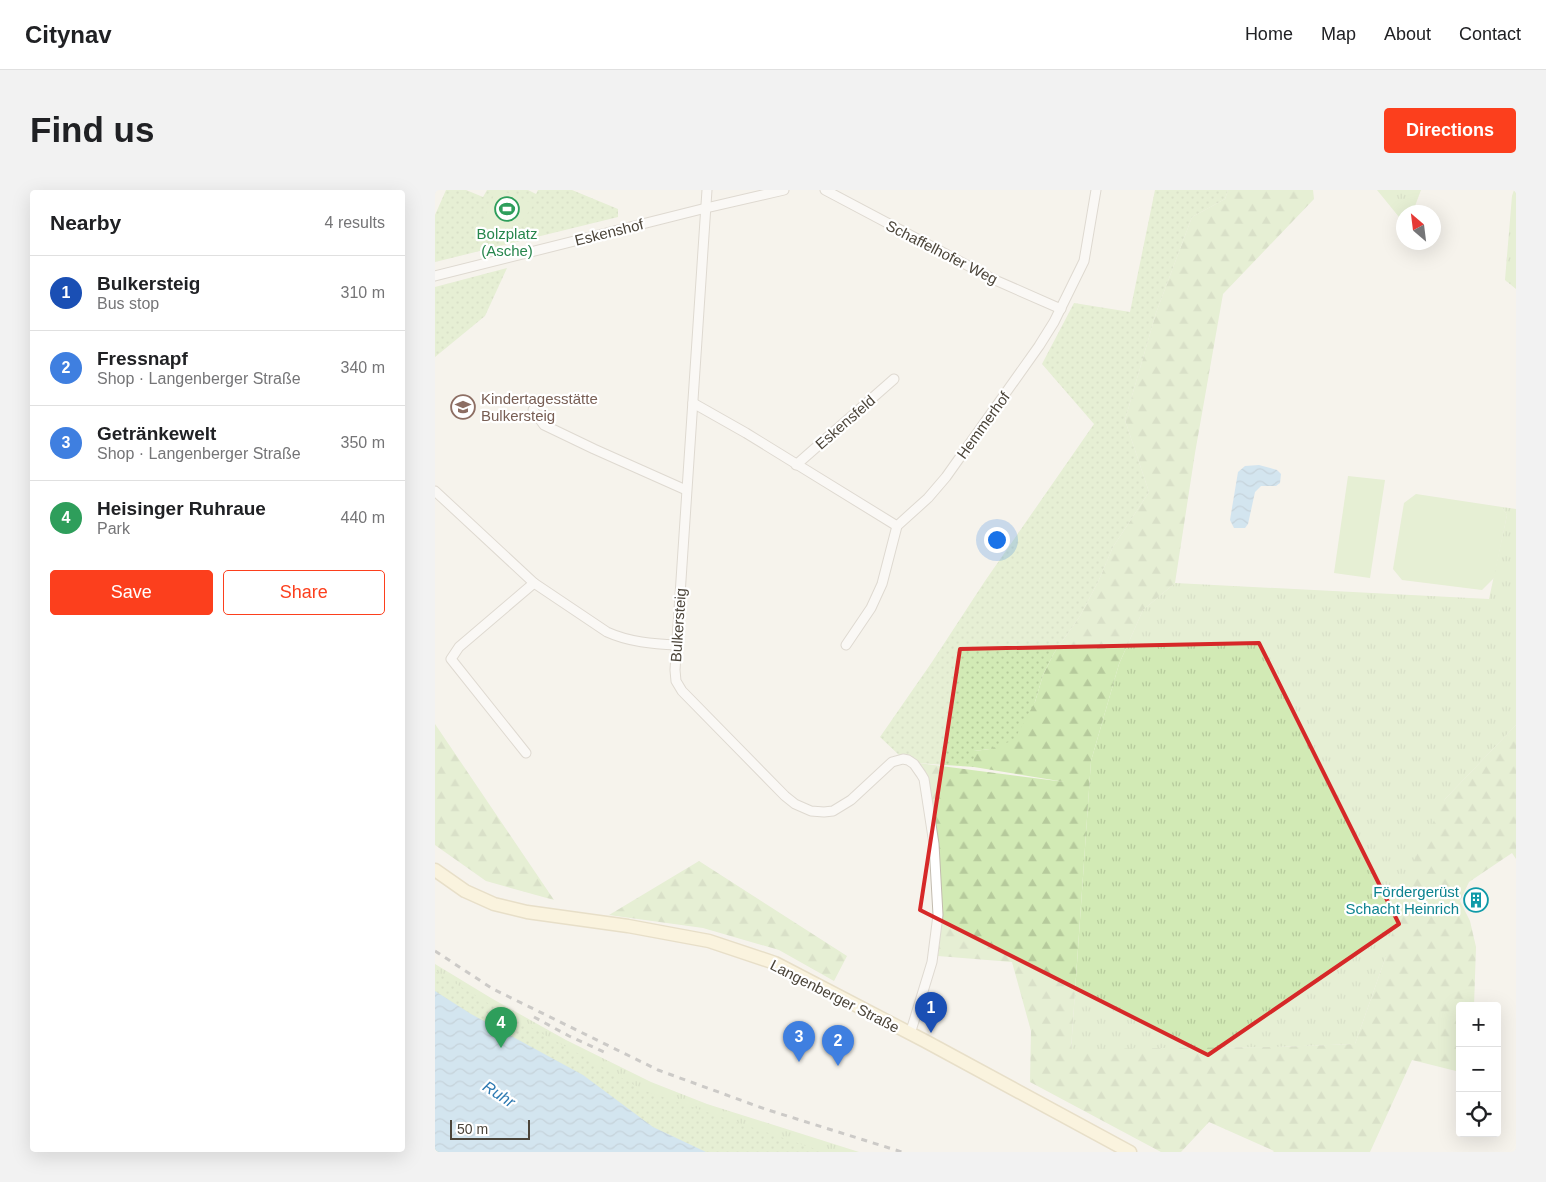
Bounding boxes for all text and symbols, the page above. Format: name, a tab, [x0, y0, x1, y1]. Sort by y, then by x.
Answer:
text: Citynav	[25, 21, 112, 48]
text: Home	[1245, 24, 1293, 44]
text: Map	[1321, 24, 1356, 44]
text: About	[1384, 24, 1431, 44]
text: Contact	[1459, 24, 1521, 44]
button: Directions	[1384, 108, 1516, 153]
text: Find us	[30, 110, 154, 149]
sports icon: Bolzplatz (Asche)	[494, 196, 520, 222]
north arrow	[1396, 205, 1441, 250]
text: Nearby	[50, 211, 121, 234]
text: 4 results	[325, 214, 385, 231]
street label: Eskenshof	[573, 215, 646, 249]
street label: Schaffelhofer Weg	[883, 217, 1001, 287]
place label: Bolzplatz (Asche)	[477, 225, 537, 259]
text: Bulkersteig	[97, 273, 200, 294]
text: 1	[62, 284, 70, 301]
text: 310 m	[341, 284, 385, 301]
text: Bus stop	[97, 295, 159, 312]
text: Fressnapf	[97, 348, 188, 369]
text: 2	[62, 359, 70, 376]
text: 340 m	[341, 359, 385, 376]
text: Shop · Langenberger Straße	[97, 370, 301, 387]
street label: Hemmerhof	[953, 388, 1013, 462]
place label: Kindertagesstätte Bulkersteig	[481, 390, 598, 424]
street label: Eskensfeld	[812, 392, 878, 452]
school or university icon: Kindertagesstätte Bulkersteig	[450, 394, 476, 420]
text: Getränkewelt	[97, 423, 216, 444]
text: 3	[62, 434, 70, 451]
text: 350 m	[341, 434, 385, 451]
text: Shop · Langenberger Straße	[97, 445, 301, 462]
text: Heisinger Ruhraue	[97, 498, 266, 519]
text: 4	[62, 509, 70, 526]
text: 440 m	[341, 509, 385, 526]
text: Park	[97, 520, 130, 537]
your location	[984, 527, 1010, 553]
button: Save	[50, 570, 213, 615]
button: Share	[223, 570, 385, 615]
street label: Bulkersteig	[667, 587, 689, 663]
place label: Fördergerüst Schacht Heinrich	[1346, 883, 1460, 917]
building icon: Fördergerüst Schacht Heinrich	[1463, 887, 1489, 913]
street label: Langenberger Straße	[768, 956, 902, 1036]
pin: 1	[915, 992, 947, 1033]
map controls	[1456, 1002, 1501, 1137]
button: +	[1456, 1002, 1501, 1047]
pin: 4	[485, 1007, 517, 1048]
pin: 3	[783, 1021, 815, 1062]
pin: 2	[822, 1025, 854, 1066]
button: −	[1456, 1047, 1501, 1092]
water label: Ruhr	[480, 1077, 519, 1111]
button: locate	[1456, 1092, 1501, 1137]
scale bar	[450, 1117, 530, 1140]
text: 50 m	[457, 1121, 488, 1137]

